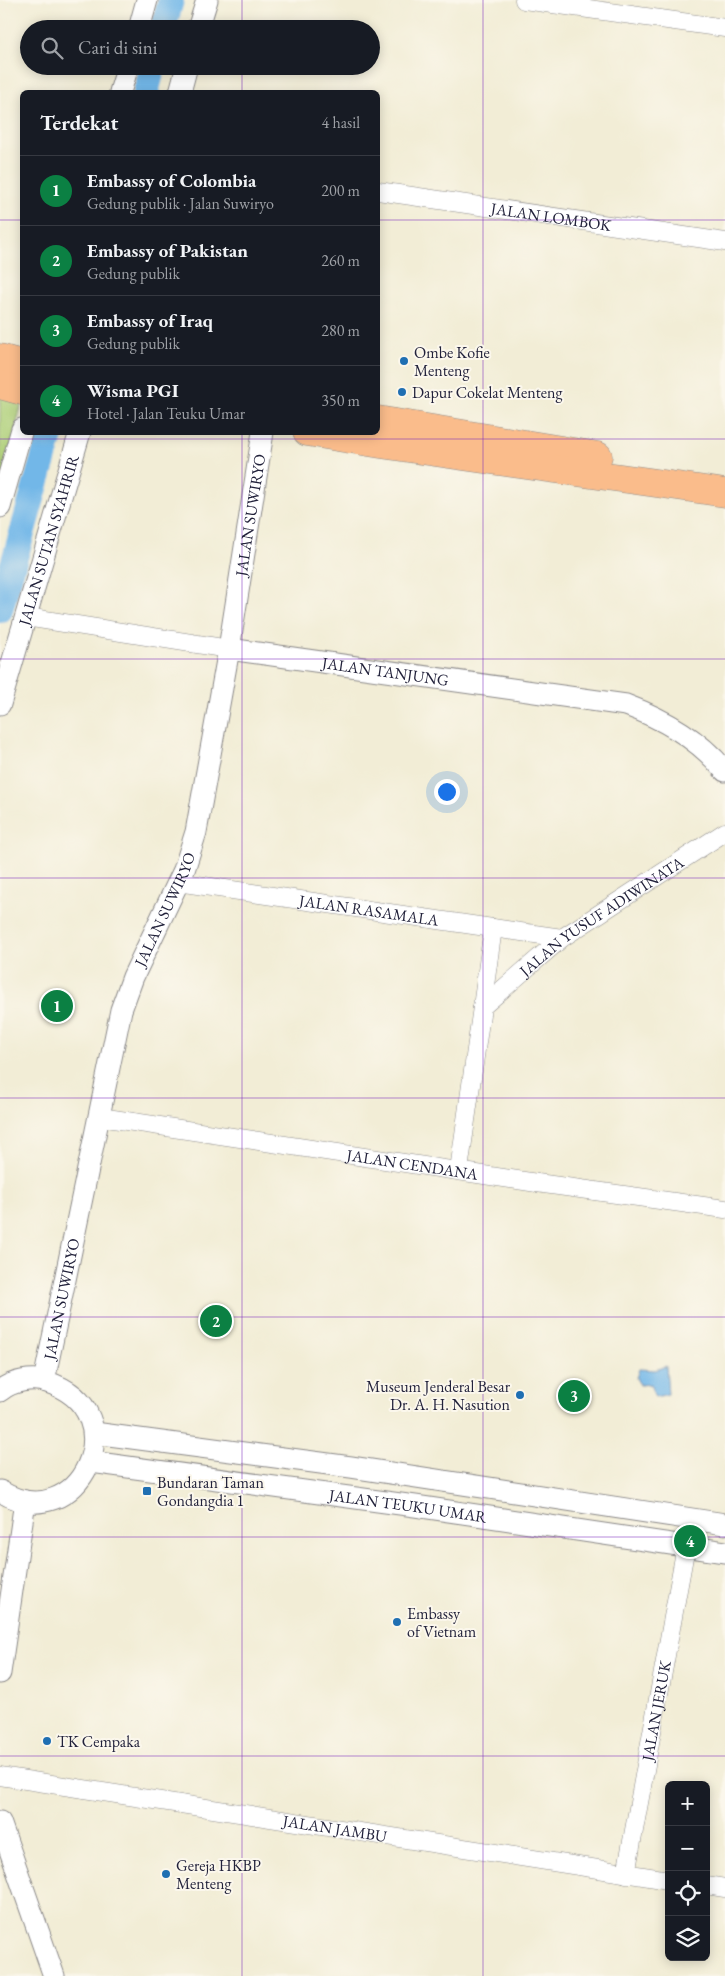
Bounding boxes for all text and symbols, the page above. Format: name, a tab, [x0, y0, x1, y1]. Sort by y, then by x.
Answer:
search box	[20, 20, 380, 75]
icon: search	[38, 34, 66, 62]
text: Cari di sini	[78, 35, 157, 60]
text: Terdekat	[40, 109, 118, 136]
text: 4 hasil	[322, 112, 360, 133]
text: Embassy of Colombia	[87, 168, 256, 193]
text: 1	[52, 180, 60, 201]
text: 200 m	[321, 180, 360, 201]
text: Gedung publik · Jalan Suwiryo	[87, 193, 274, 214]
street label: JALAN LOMBOK	[488, 197, 614, 236]
text: Embassy of Pakistan	[87, 238, 248, 263]
text: 2	[52, 250, 60, 271]
text: 260 m	[321, 250, 360, 271]
text: Gedung publik	[87, 263, 180, 284]
text: Embassy of Iraq	[87, 308, 213, 333]
text: 3	[52, 320, 60, 341]
text: 280 m	[321, 320, 360, 341]
text: Gedung publik	[87, 333, 180, 354]
place label: Ombe Kofie Menteng	[414, 342, 490, 381]
marker: Ombe Kofie Menteng	[398, 355, 410, 367]
text: Wisma PGI	[87, 378, 179, 403]
place label: Dapur Cokelat Menteng	[412, 382, 563, 403]
marker: Dapur Cokelat Menteng	[396, 386, 408, 398]
text: 4	[52, 390, 60, 411]
text: 350 m	[321, 390, 360, 411]
text: Hotel · Jalan Teuku Umar	[87, 403, 245, 424]
street label: JALAN SUTAN SYAHRIR	[13, 452, 84, 630]
street label: JALAN SUWIRYO	[230, 452, 270, 580]
street label: JALAN TANJUNG	[319, 652, 450, 691]
your location	[434, 779, 460, 805]
street label: JALAN SUWIRYO	[129, 850, 200, 972]
street label: JALAN YUSUF ADIWINATA	[514, 851, 688, 982]
street label: JALAN RASAMALA	[296, 890, 441, 931]
pin: 1	[41, 987, 73, 1025]
street label: JALAN CENDANA	[343, 1144, 480, 1185]
street label: JALAN SUWIRYO	[38, 1236, 84, 1363]
pin: 2	[200, 1302, 232, 1340]
place label: Museum Jenderal Besar Dr. A. H. Nasution	[366, 1376, 511, 1415]
pin: 3	[558, 1377, 590, 1415]
marker: Museum Jenderal Besar Dr. A. H. Nasution	[514, 1389, 526, 1401]
place label: Bundaran Taman Gondangdia 1	[157, 1472, 264, 1511]
street label: JALAN TEUKU UMAR	[326, 1484, 489, 1528]
marker: Bundaran Taman Gondangdia 1	[141, 1485, 153, 1497]
pin: 4	[674, 1522, 706, 1560]
place label: Embassy of Vietnam	[407, 1603, 477, 1642]
marker: Embassy of Vietnam	[391, 1616, 403, 1628]
street label: JALAN JERUK	[637, 1658, 676, 1765]
place label: TK Cempaka	[57, 1731, 141, 1752]
marker: TK Cempaka	[41, 1735, 53, 1747]
map controls	[665, 1781, 710, 1961]
button: +	[665, 1781, 710, 1826]
street label: JALAN JAMBU	[279, 1810, 389, 1847]
button: −	[665, 1826, 710, 1871]
place label: Gereja HKBP Menteng	[176, 1855, 261, 1894]
marker: Gereja HKBP Menteng	[160, 1868, 172, 1880]
button: locate	[665, 1871, 710, 1916]
button: layers	[665, 1916, 710, 1961]

